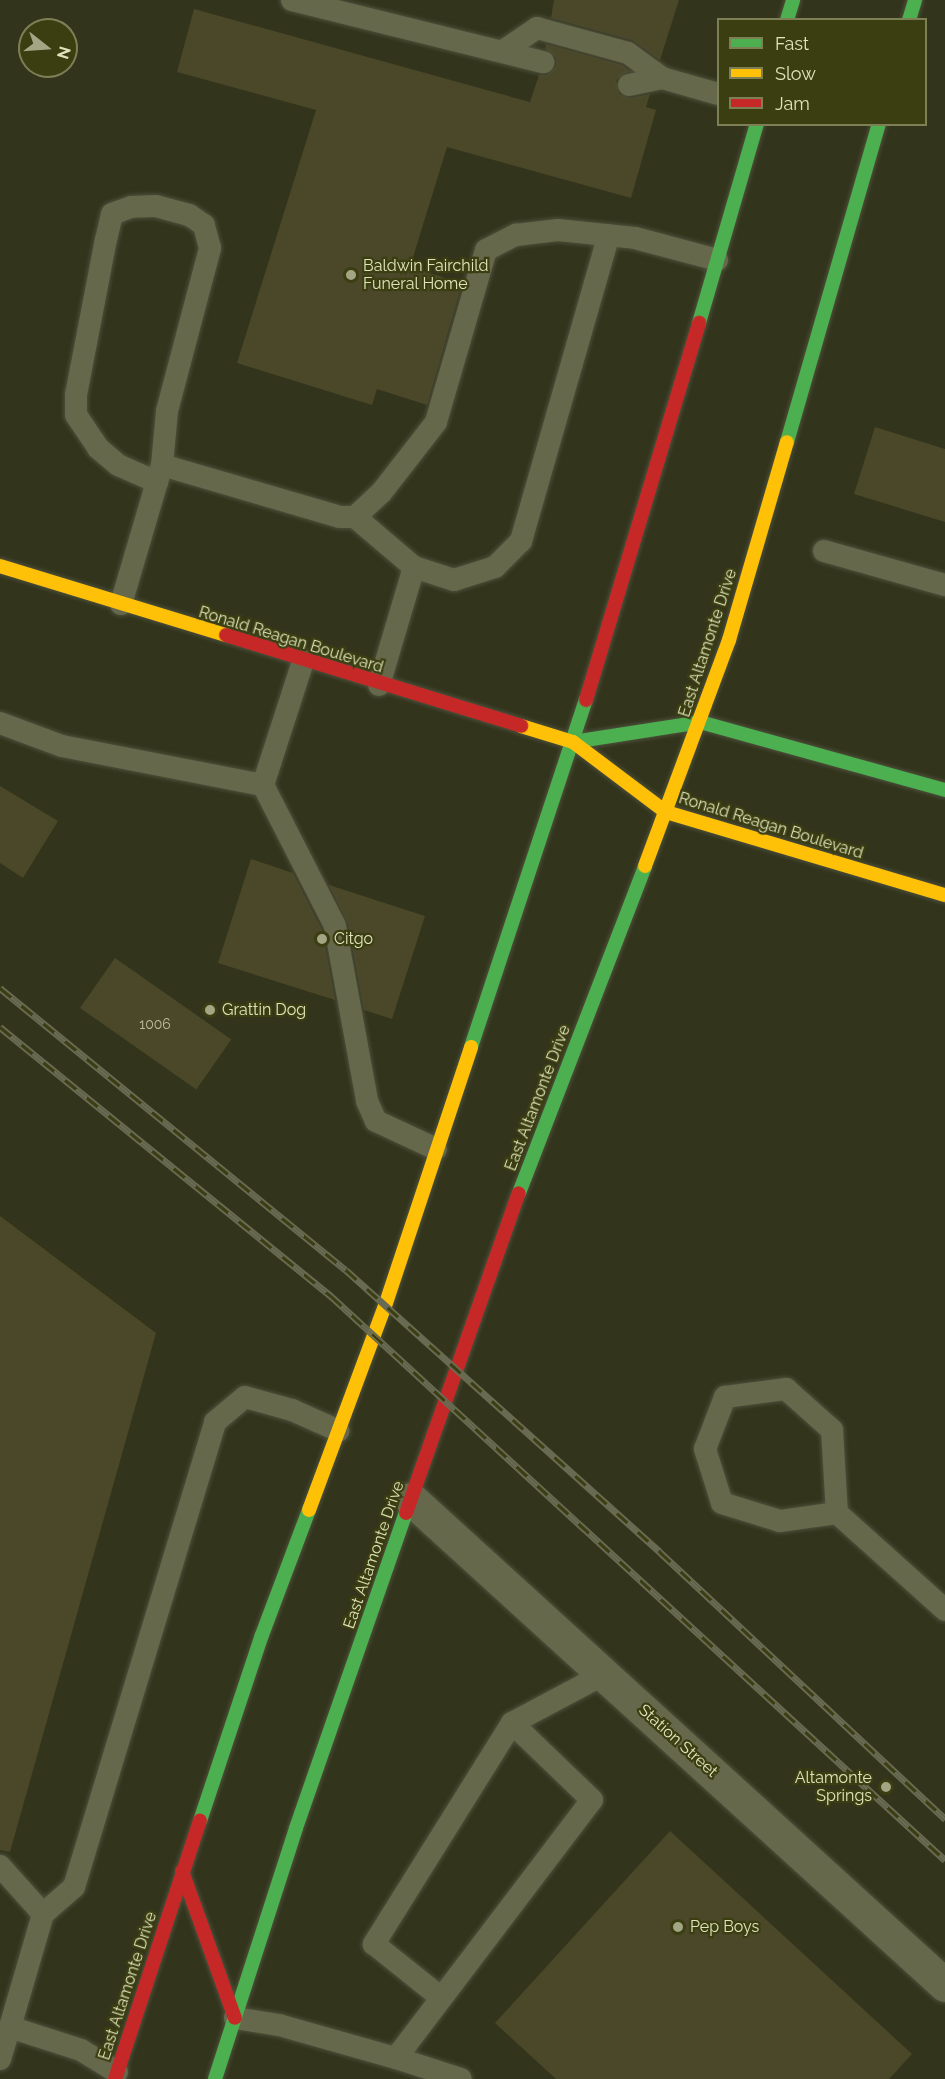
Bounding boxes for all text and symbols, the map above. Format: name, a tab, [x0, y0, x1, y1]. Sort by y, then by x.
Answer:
north arrow	[18, 18, 78, 78]
legend	[717, 18, 927, 126]
text: Fast	[775, 33, 809, 54]
text: N	[53, 44, 75, 61]
text: Slow	[775, 63, 816, 84]
text: Jam	[775, 93, 810, 114]
place label: Baldwin Fairchild Funeral Home	[363, 256, 488, 294]
marker: Baldwin Fairchild Funeral Home	[344, 268, 358, 282]
street label: East Altamonte Drive	[675, 566, 741, 720]
street label: Ronald Reagan Boulevard	[196, 603, 386, 677]
street label: Ronald Reagan Boulevard	[676, 789, 866, 863]
place label: Citgo	[334, 929, 373, 949]
marker: Citgo	[315, 932, 329, 946]
place label: Grattin Dog	[222, 1000, 306, 1020]
marker: Grattin Dog	[203, 1003, 217, 1017]
house number: 1006	[139, 1016, 171, 1032]
street label: East Altamonte Drive	[501, 1022, 575, 1174]
street label: East Altamonte Drive	[340, 1479, 408, 1631]
street label: Station Street	[635, 1701, 721, 1781]
place label: Altamonte Springs	[795, 1768, 872, 1806]
marker: Altamonte Springs	[877, 1778, 895, 1796]
street label: East Altamonte Drive	[95, 1909, 161, 2063]
place label: Pep Boys	[690, 1917, 759, 1937]
marker: Pep Boys	[671, 1920, 685, 1934]

